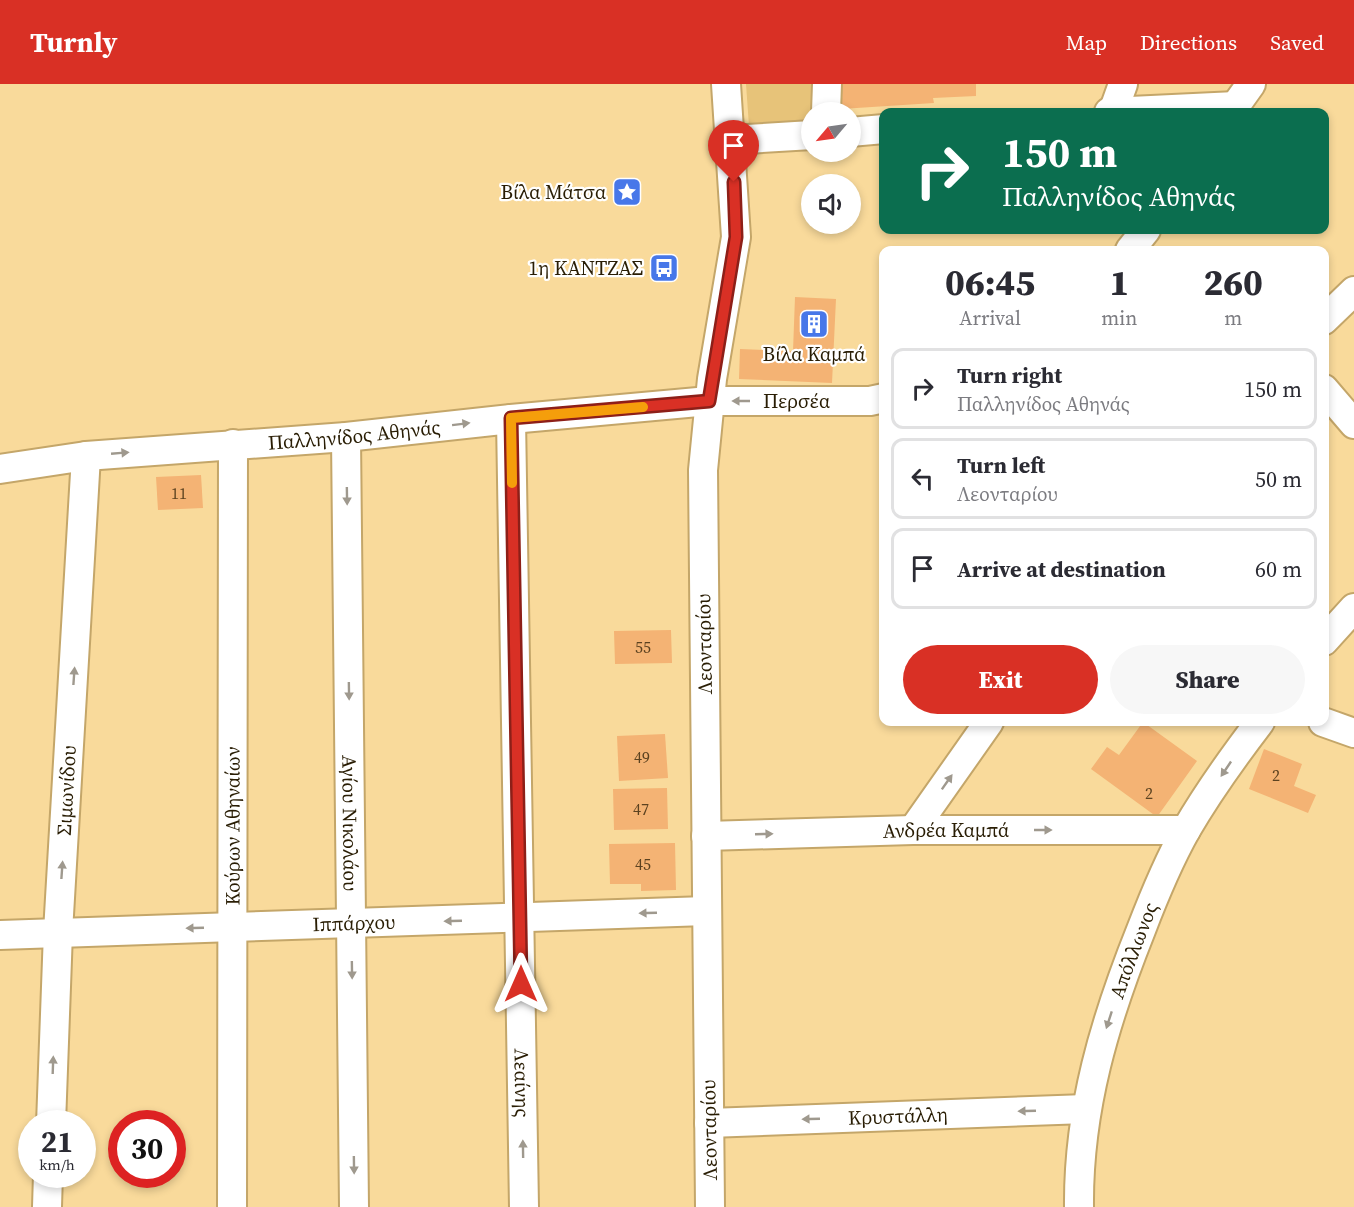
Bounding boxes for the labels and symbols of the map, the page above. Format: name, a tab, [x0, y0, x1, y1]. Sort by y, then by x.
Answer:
north arrow	[801, 102, 861, 162]
pin	[708, 120, 759, 182]
place icon: Βίλα Μάτσα	[611, 176, 643, 208]
place label: Βίλα Μάτσα	[500, 178, 606, 206]
bus stop icon: 1η ΚΑΝΤΖΑΣ	[648, 252, 680, 284]
place label: 1η ΚΑΝΤΖΑΣ	[528, 254, 643, 282]
building icon: Βίλα Καμπά	[798, 308, 830, 340]
place label: Βίλα Καμπά	[763, 340, 865, 368]
street label: Περσέα	[763, 387, 830, 415]
one-way arrow	[732, 396, 751, 406]
street label: Παλληνίδος Αθηνάς	[267, 413, 442, 457]
one-way arrow	[452, 419, 471, 429]
one-way arrow	[111, 449, 130, 458]
house number: 11	[171, 482, 187, 504]
one-way arrow	[342, 486, 352, 505]
street label: Λεονταρίου	[689, 593, 719, 695]
house number: 55	[635, 636, 651, 658]
one-way arrow	[70, 666, 79, 685]
one-way arrow	[344, 681, 354, 700]
street label: Σιμωνίδου	[50, 745, 83, 836]
street label: Κούρων Αθηναίων	[218, 746, 247, 906]
house number: 49	[634, 746, 650, 768]
street label: Αγίου Νικολάου	[335, 755, 365, 891]
one-way arrow	[1221, 761, 1232, 777]
house number: 2	[1272, 764, 1280, 786]
one-way arrow	[941, 774, 953, 790]
house number: 2	[1145, 782, 1153, 804]
house number: 47	[633, 798, 649, 820]
street label: Ανδρέα Καμπά	[882, 816, 1009, 845]
one-way arrow	[1034, 825, 1053, 835]
one-way arrow	[755, 829, 774, 839]
house number: 45	[635, 853, 651, 875]
one-way arrow	[57, 861, 67, 880]
street label: Απόλλωνος	[1103, 898, 1164, 1002]
street label: Ιππάρχου	[312, 908, 396, 938]
one-way arrow	[639, 909, 658, 918]
one-way arrow	[444, 916, 463, 925]
one-way arrow	[186, 923, 205, 932]
position arrow	[489, 952, 553, 1016]
one-way arrow	[347, 960, 357, 979]
one-way arrow	[1103, 1011, 1113, 1029]
street label: Λεαίνης	[507, 1048, 537, 1118]
one-way arrow	[48, 1056, 57, 1075]
street label: Λεονταρίου	[694, 1079, 724, 1181]
street label: Κρυστάλλη	[848, 1100, 948, 1132]
one-way arrow	[1018, 1106, 1037, 1115]
speed limit sign: 30	[108, 1110, 186, 1188]
one-way arrow	[802, 1115, 821, 1124]
one-way arrow	[518, 1139, 528, 1158]
one-way arrow	[349, 1155, 359, 1174]

